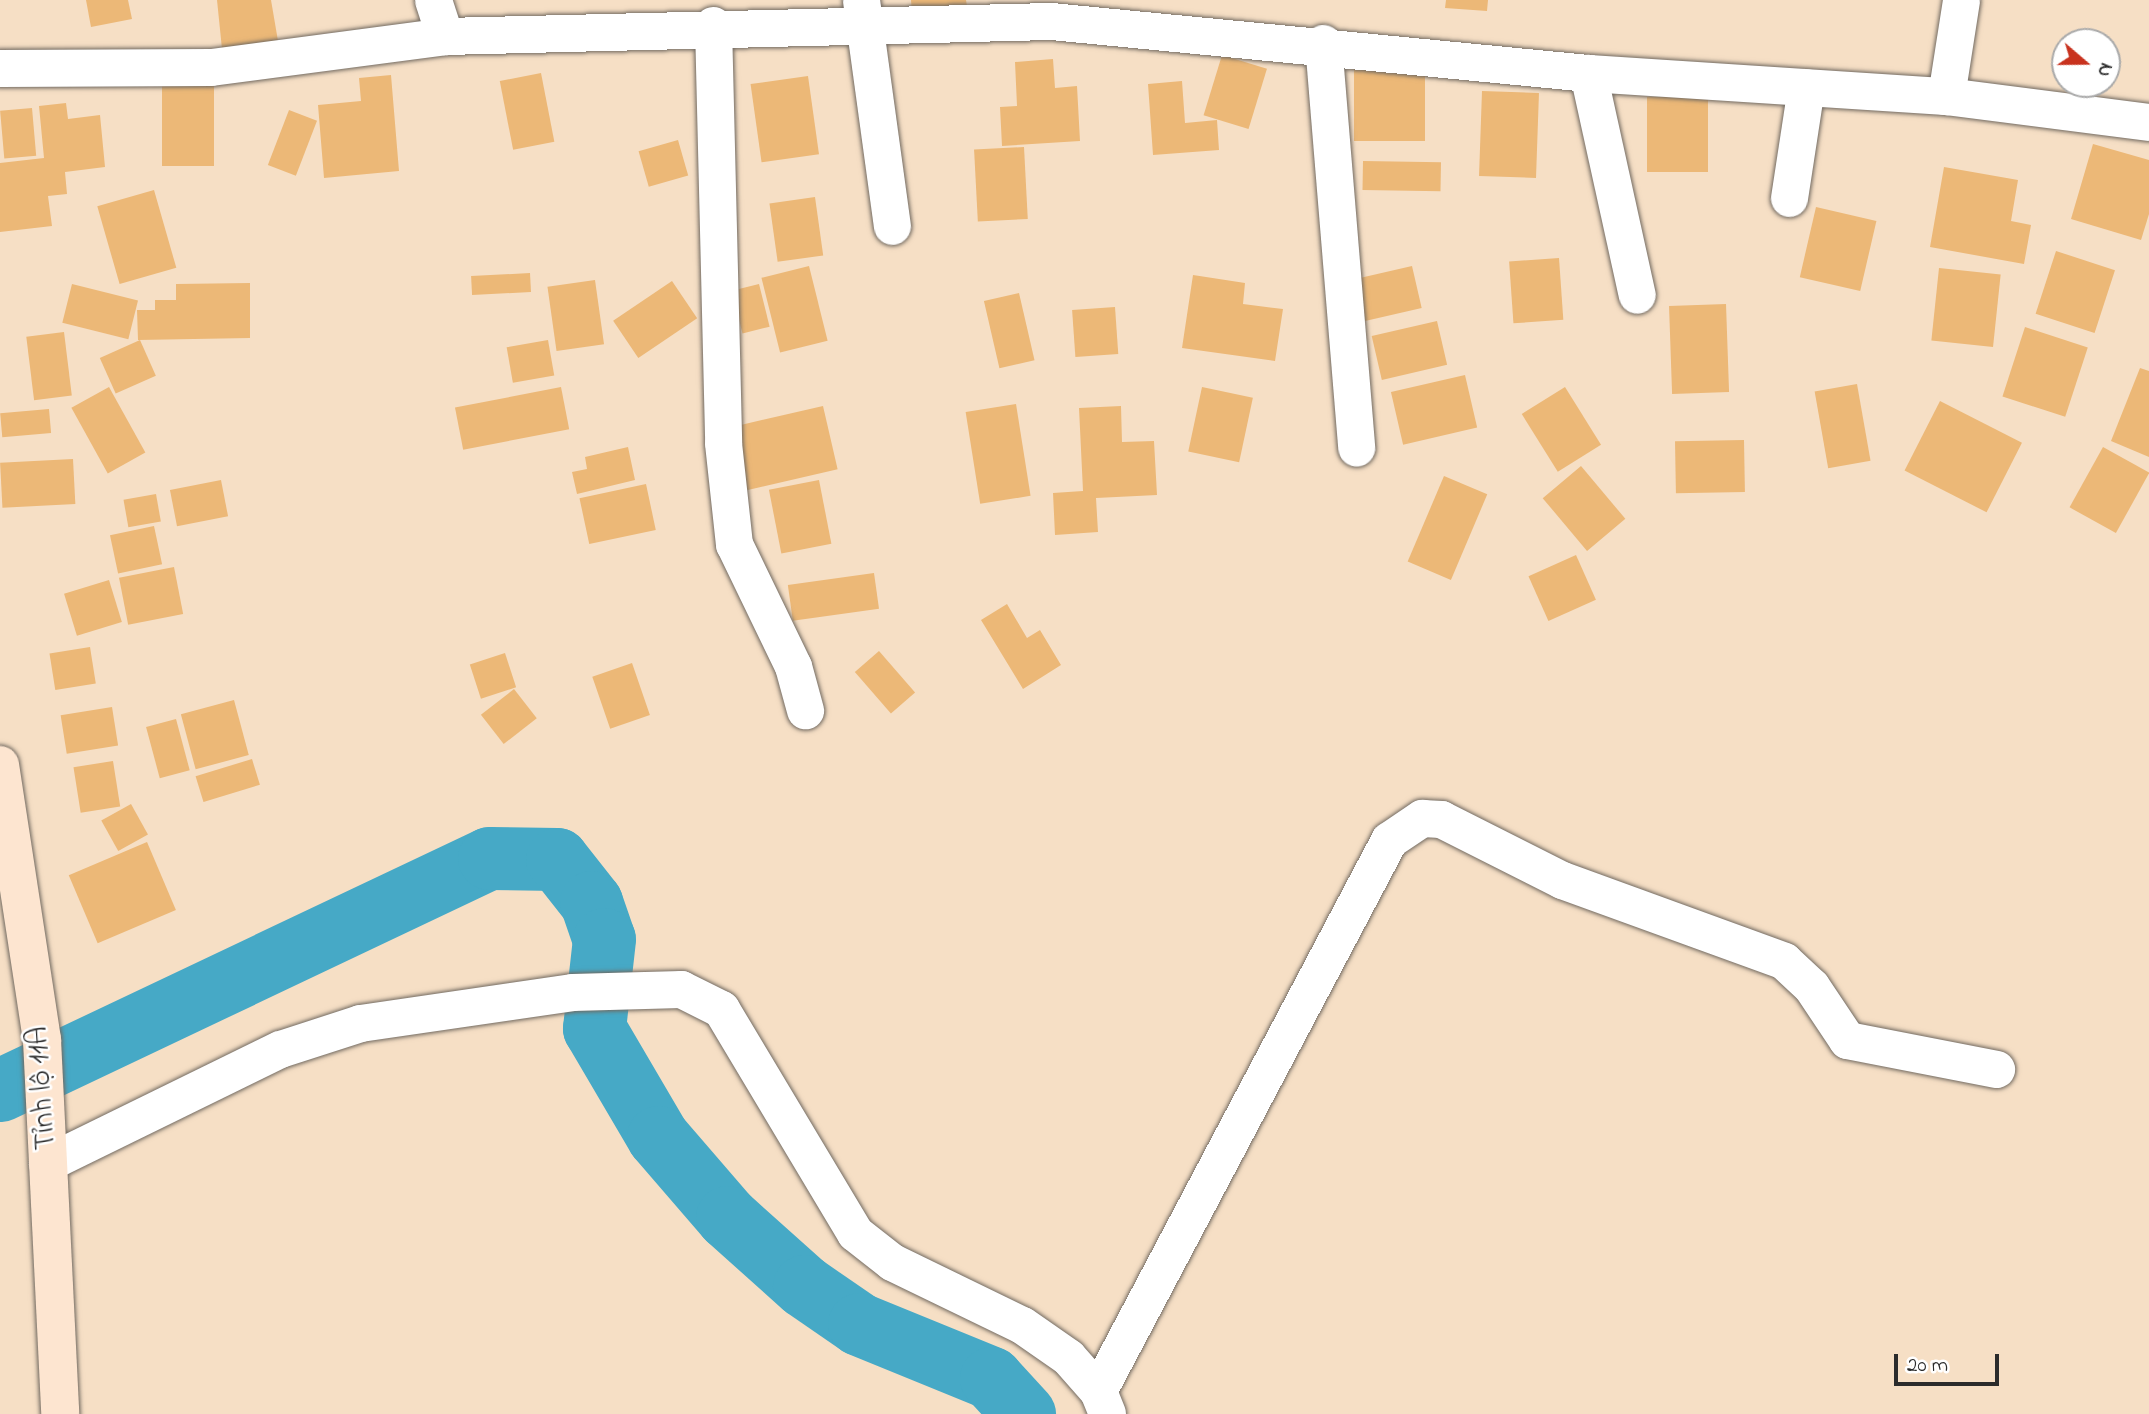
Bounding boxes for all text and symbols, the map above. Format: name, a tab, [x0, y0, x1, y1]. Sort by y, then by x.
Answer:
north arrow	[2051, 28, 2121, 98]
text: N	[2089, 59, 2119, 80]
street label: Tỉnh lộ 11A	[21, 1025, 65, 1151]
scale bar	[1897, 1340, 2002, 1384]
text: 20 m	[1907, 1351, 1948, 1381]

